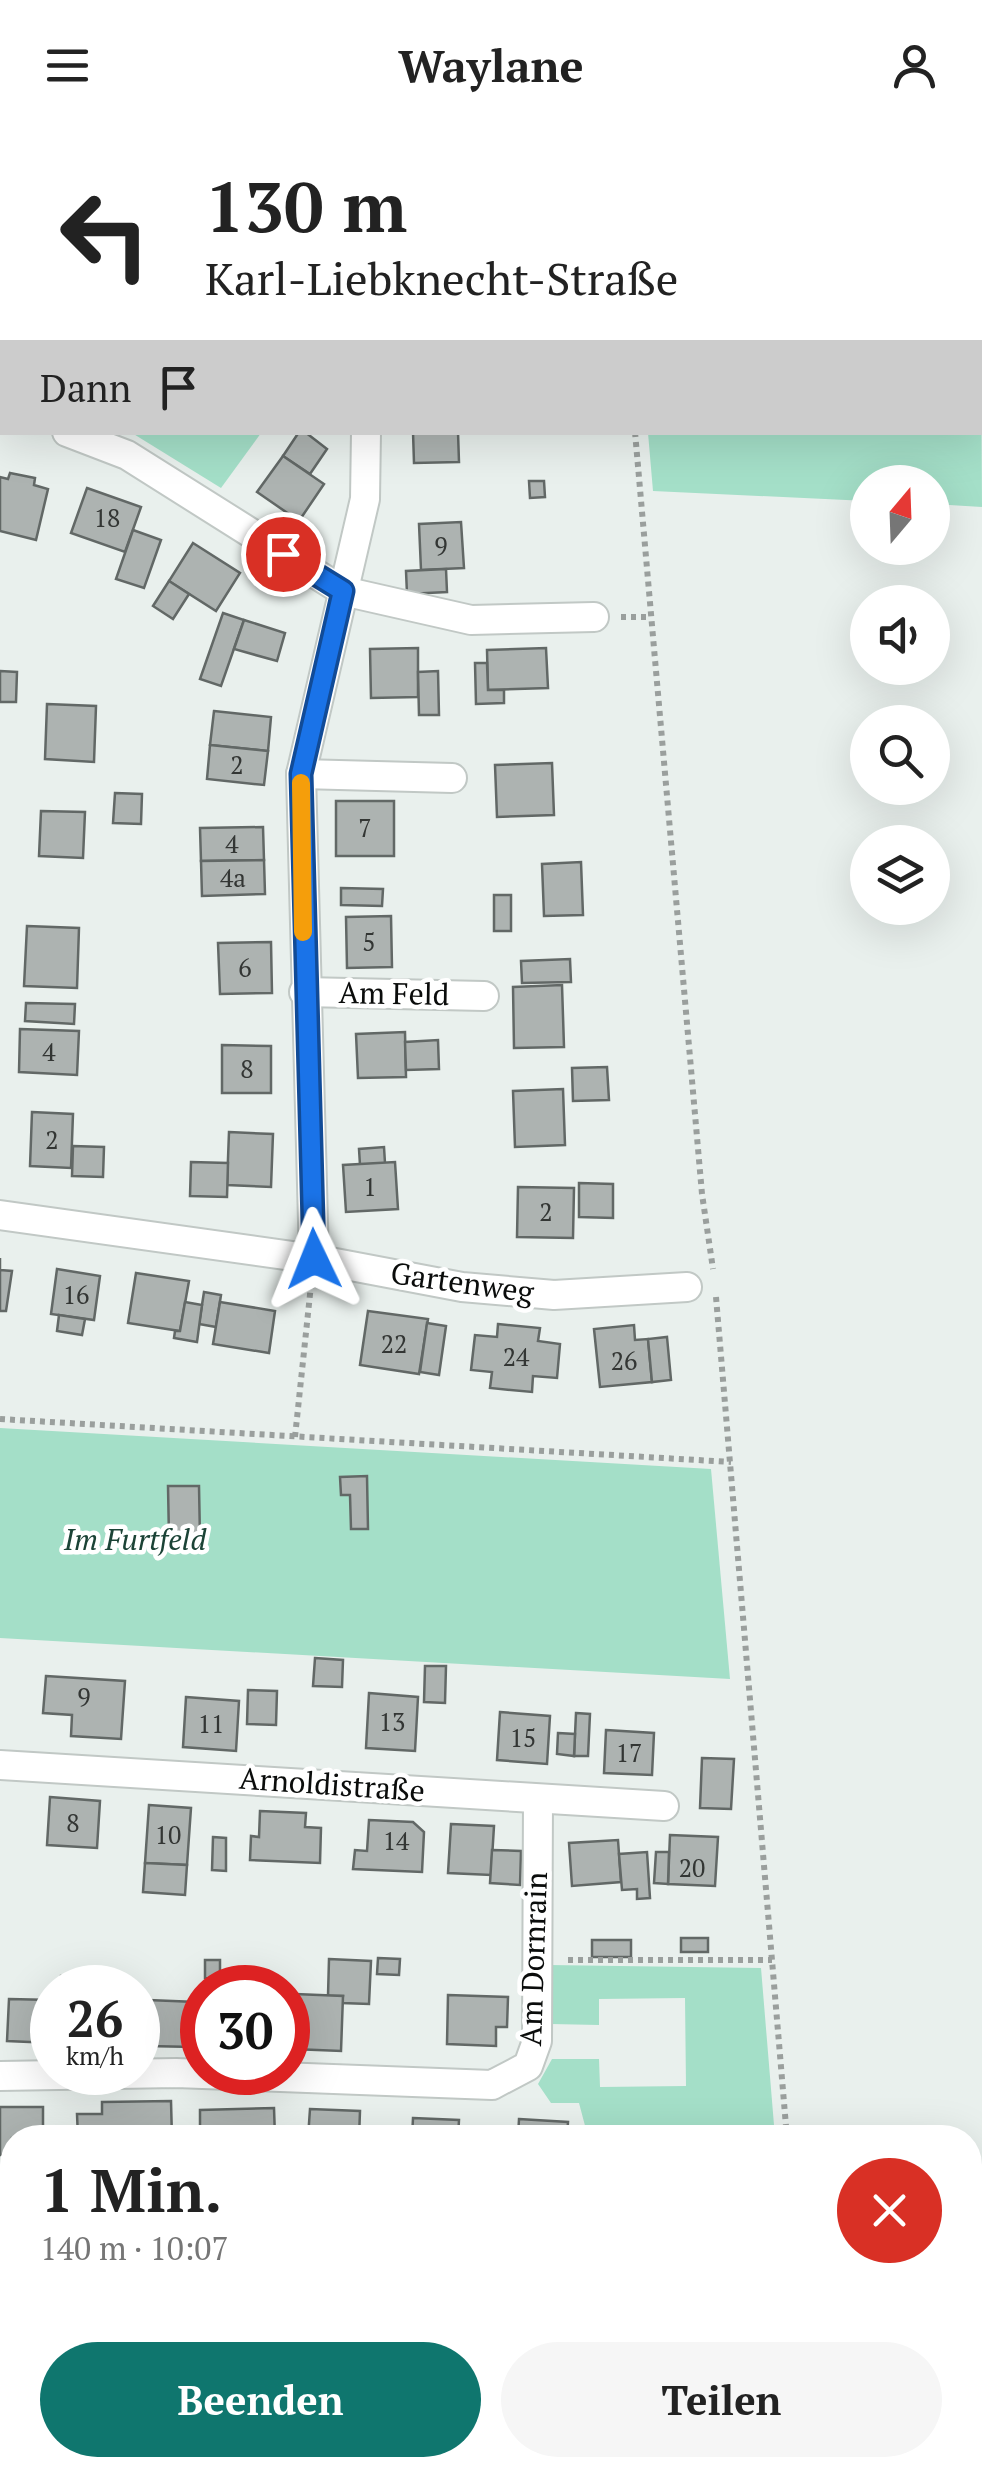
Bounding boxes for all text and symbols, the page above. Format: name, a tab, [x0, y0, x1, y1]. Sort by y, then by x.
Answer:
text: Waylane	[398, 35, 584, 95]
icon: menu	[40, 38, 95, 93]
icon: person	[887, 38, 942, 93]
text: 130 m	[205, 159, 407, 252]
icon: left	[40, 170, 170, 300]
text: Karl-Liebknecht-Straße	[205, 248, 678, 308]
icon: arrive	[151, 360, 206, 415]
text: Dann	[40, 363, 131, 413]
north arrow	[850, 465, 950, 565]
map controls	[850, 465, 950, 925]
house number: 18	[94, 501, 120, 534]
pin	[241, 512, 326, 597]
icon: arrive	[256, 527, 311, 582]
house number: 9	[434, 529, 448, 562]
button: sound	[850, 585, 950, 685]
button: search	[850, 705, 950, 805]
house number: 2	[230, 748, 244, 781]
house number: 7	[358, 811, 372, 844]
button: layers	[850, 825, 950, 925]
house number: 4	[225, 827, 239, 860]
house number: 4a	[220, 861, 246, 894]
house number: 5	[362, 925, 376, 958]
house number: 6	[238, 951, 252, 984]
street label: Am Feld	[338, 972, 450, 1014]
house number: 4	[42, 1035, 56, 1068]
house number: 8	[240, 1052, 254, 1085]
house number: 2	[45, 1123, 59, 1156]
house number: 1	[363, 1170, 377, 1203]
house number: 2	[539, 1195, 553, 1228]
position arrow	[262, 1207, 366, 1311]
street label: Gartenweg	[388, 1252, 537, 1312]
house number: 16	[63, 1278, 89, 1311]
house number: 22	[381, 1327, 407, 1360]
house number: 24	[503, 1340, 530, 1373]
house number: 26	[611, 1344, 637, 1377]
park label: Im Furtfeld	[63, 1519, 207, 1559]
house number: 9	[77, 1680, 91, 1713]
house number: 13	[379, 1705, 405, 1738]
house number: 11	[198, 1707, 224, 1740]
house number: 15	[510, 1721, 536, 1754]
house number: 17	[616, 1736, 642, 1769]
street label: Arnoldistraße	[238, 1758, 426, 1810]
house number: 8	[66, 1806, 80, 1839]
house number: 10	[155, 1818, 181, 1851]
house number: 14	[383, 1824, 410, 1857]
house number: 20	[679, 1851, 705, 1884]
street label: Am Dornrain	[510, 1871, 556, 2047]
speed limit sign: 30	[180, 1965, 310, 2095]
text: 26	[67, 1985, 123, 2051]
text: km/h	[66, 2039, 124, 2072]
text: 1 Min.	[40, 2150, 222, 2229]
button: close	[837, 2158, 942, 2263]
text: 140 m · 10:07	[40, 2227, 228, 2269]
button: Beenden	[40, 2342, 481, 2457]
button: Teilen	[501, 2342, 942, 2457]

